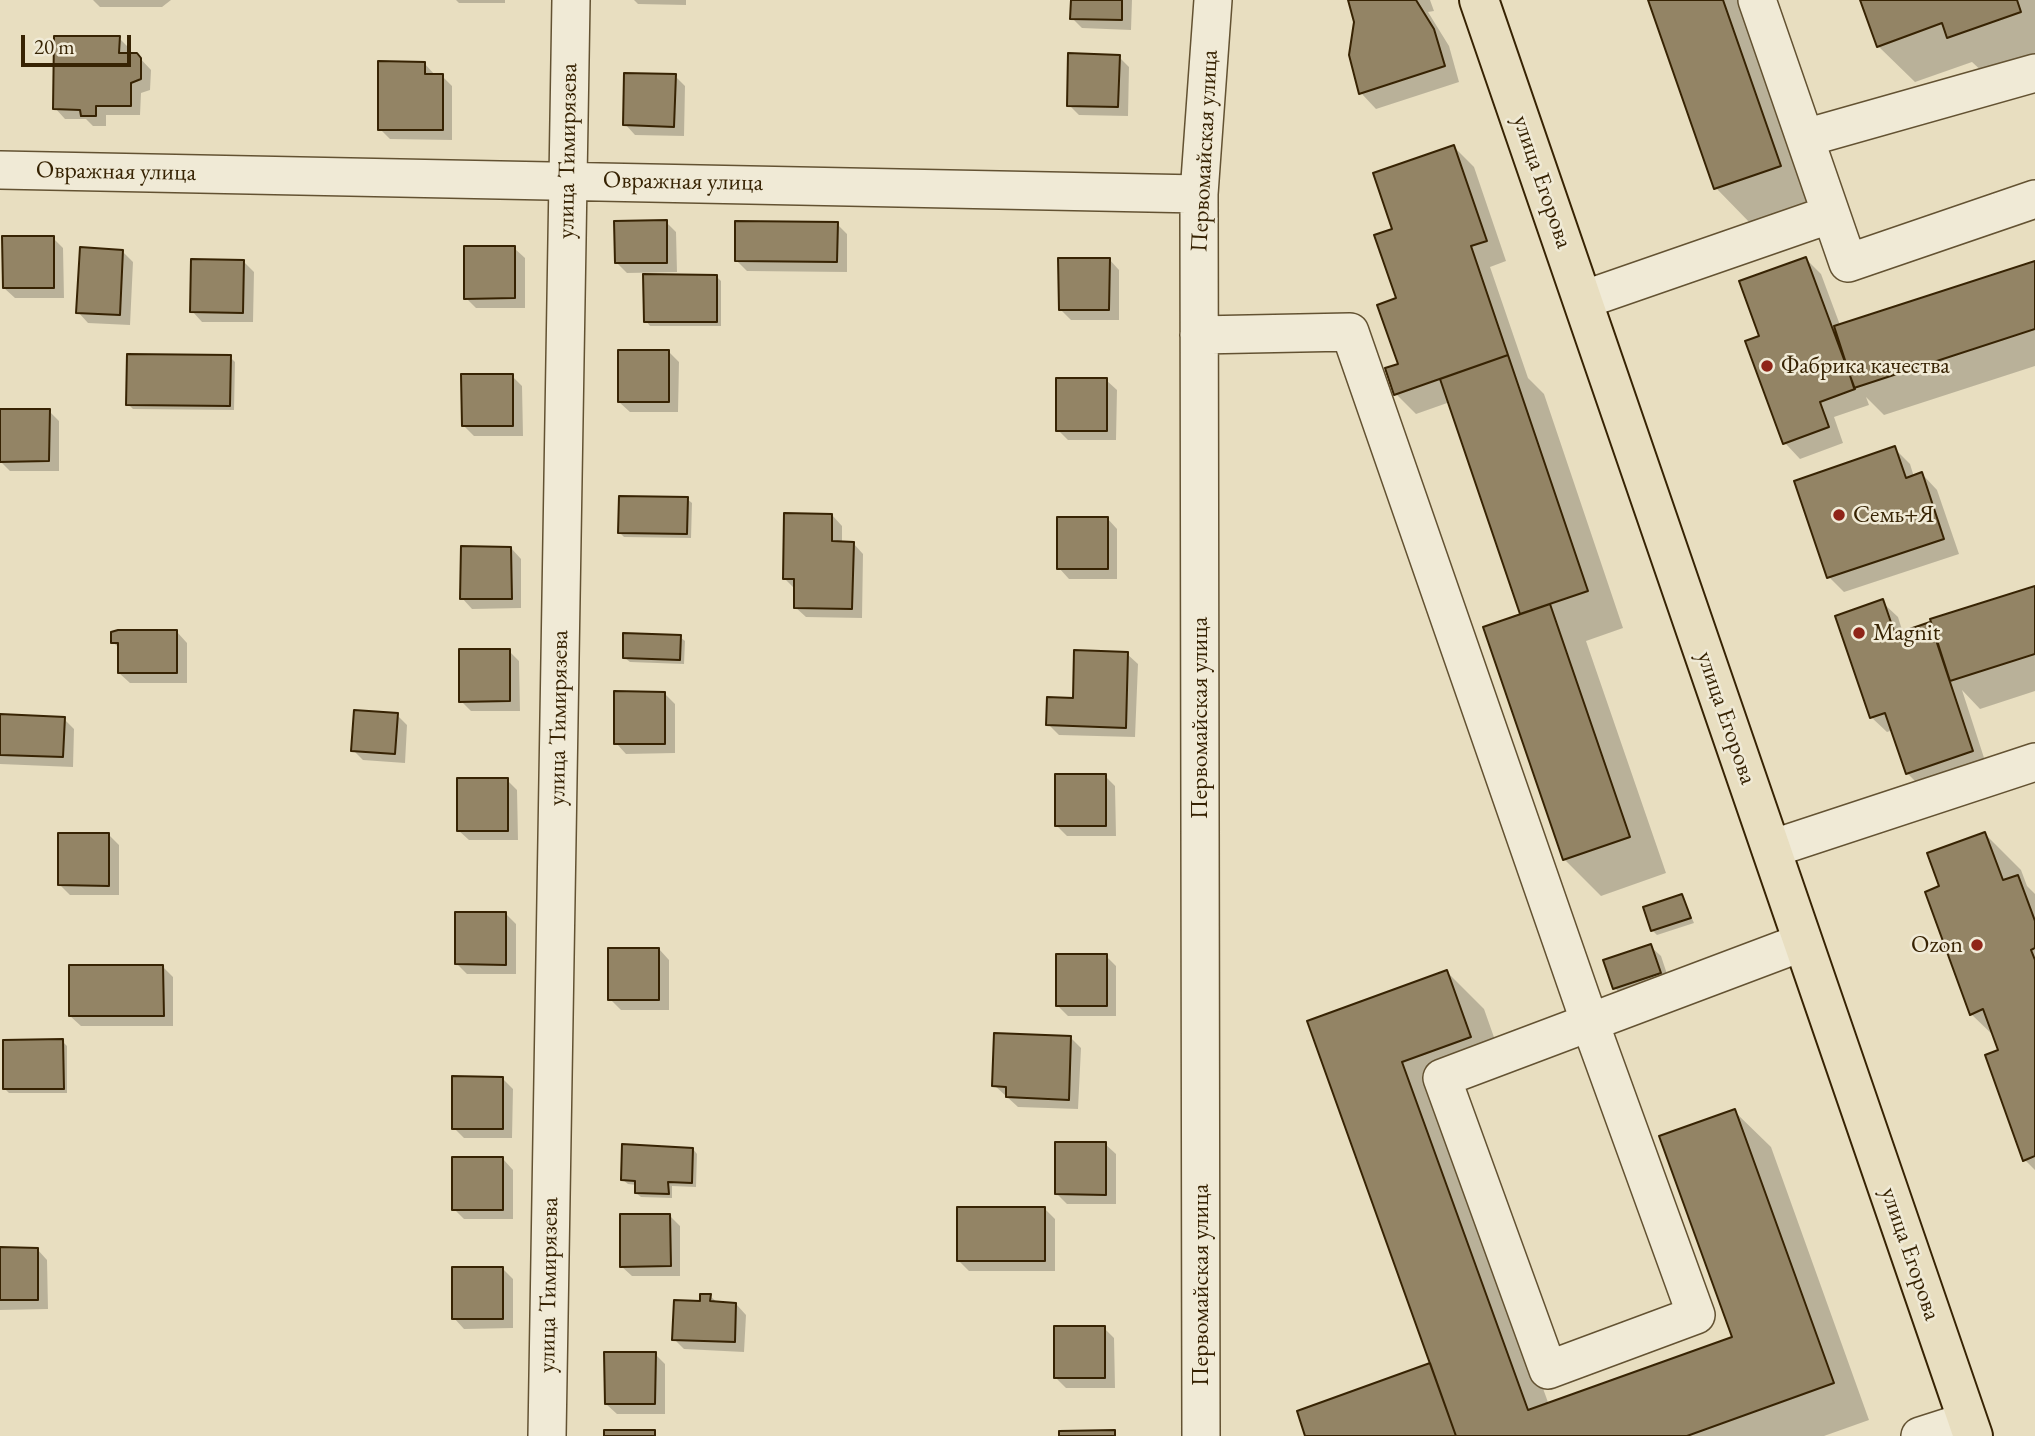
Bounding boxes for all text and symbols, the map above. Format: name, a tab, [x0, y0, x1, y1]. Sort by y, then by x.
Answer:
scale bar	[24, 21, 135, 65]
text: 20 m	[34, 33, 75, 60]
street label: Первомайская улица	[1185, 49, 1225, 253]
street label: улица Тимирязева	[552, 63, 584, 239]
street label: улица Егорова	[1506, 112, 1578, 252]
street label: Овражная улица	[36, 156, 196, 188]
street label: Овражная улица	[603, 166, 763, 198]
place label: Фабрика качества	[1781, 352, 1950, 380]
marker: Фабрика качества	[1759, 358, 1775, 374]
place label: Семь+Я	[1853, 501, 1934, 529]
marker: Семь+Я	[1831, 507, 1847, 523]
street label: Первомайская улица	[1186, 617, 1214, 819]
place label: Magnit	[1873, 619, 1940, 647]
marker: Magnit	[1851, 625, 1867, 641]
street label: улица Тимирязева	[543, 630, 575, 806]
street label: улица Егорова	[1690, 648, 1762, 788]
place label: Ozon	[1911, 931, 1963, 959]
marker: Ozon	[1969, 937, 1985, 953]
street label: Первомайская улица	[1187, 1184, 1215, 1386]
street label: улица Егорова	[1874, 1184, 1946, 1324]
street label: улица Тимирязева	[533, 1197, 565, 1373]

